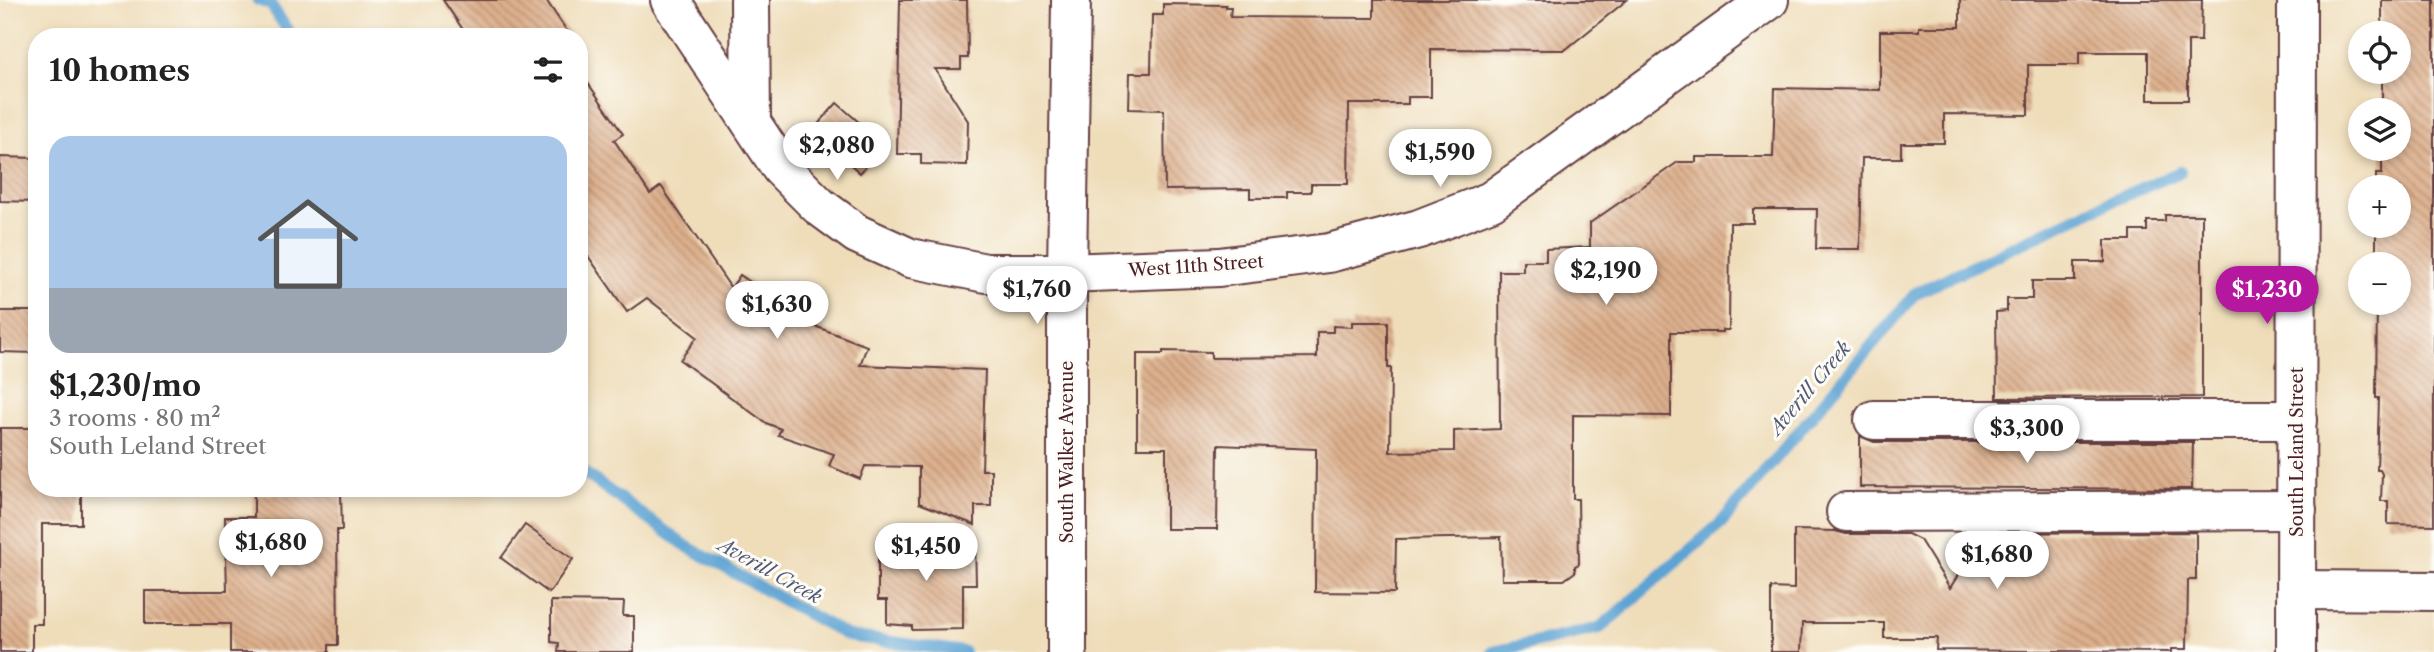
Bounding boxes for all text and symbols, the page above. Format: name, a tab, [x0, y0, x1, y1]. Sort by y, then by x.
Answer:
map controls	[2348, 21, 2411, 315]
button: locate	[2348, 21, 2411, 84]
icon: filters	[529, 51, 567, 89]
text: 10 homes	[49, 52, 190, 89]
button: layers	[2348, 98, 2411, 161]
pin: $2,080	[780, 122, 894, 182]
pin: $1,590	[1383, 130, 1497, 189]
text: $2,080	[799, 131, 875, 159]
text: $1,590	[1405, 138, 1475, 166]
button: +	[2348, 175, 2411, 238]
icon: home	[245, 181, 371, 307]
pin: $2,190	[1549, 247, 1663, 307]
street label: West 11th Street	[1127, 250, 1265, 282]
button: −	[2348, 252, 2411, 315]
text: $2,190	[1570, 256, 1642, 284]
pin: $1,760	[980, 266, 1094, 326]
pin: $1,230	[2210, 266, 2324, 326]
text: $1,760	[1002, 275, 1072, 303]
text: $1,230	[2232, 275, 2302, 303]
pin: $1,630	[720, 282, 834, 341]
text: $1,630	[742, 290, 812, 318]
water label: Averill Creek	[1763, 337, 1856, 441]
street label: South Walker Avenue	[1056, 361, 1078, 543]
street label: South Leland Street	[2286, 366, 2308, 537]
text: $1,230/mo	[49, 367, 201, 404]
text: 3 rooms · 80 m²	[49, 404, 221, 432]
pin: $3,300	[1970, 406, 2084, 465]
text: $3,300	[1990, 414, 2064, 442]
text: South Leland Street	[49, 432, 266, 460]
pin: $1,680	[214, 520, 328, 579]
pin: $1,450	[869, 524, 983, 583]
text: $1,680	[235, 528, 307, 556]
water label: Averill Creek	[712, 532, 826, 609]
text: $1,450	[891, 532, 961, 560]
pin: $1,680	[1940, 532, 2054, 591]
text: $1,680	[1961, 540, 2033, 568]

